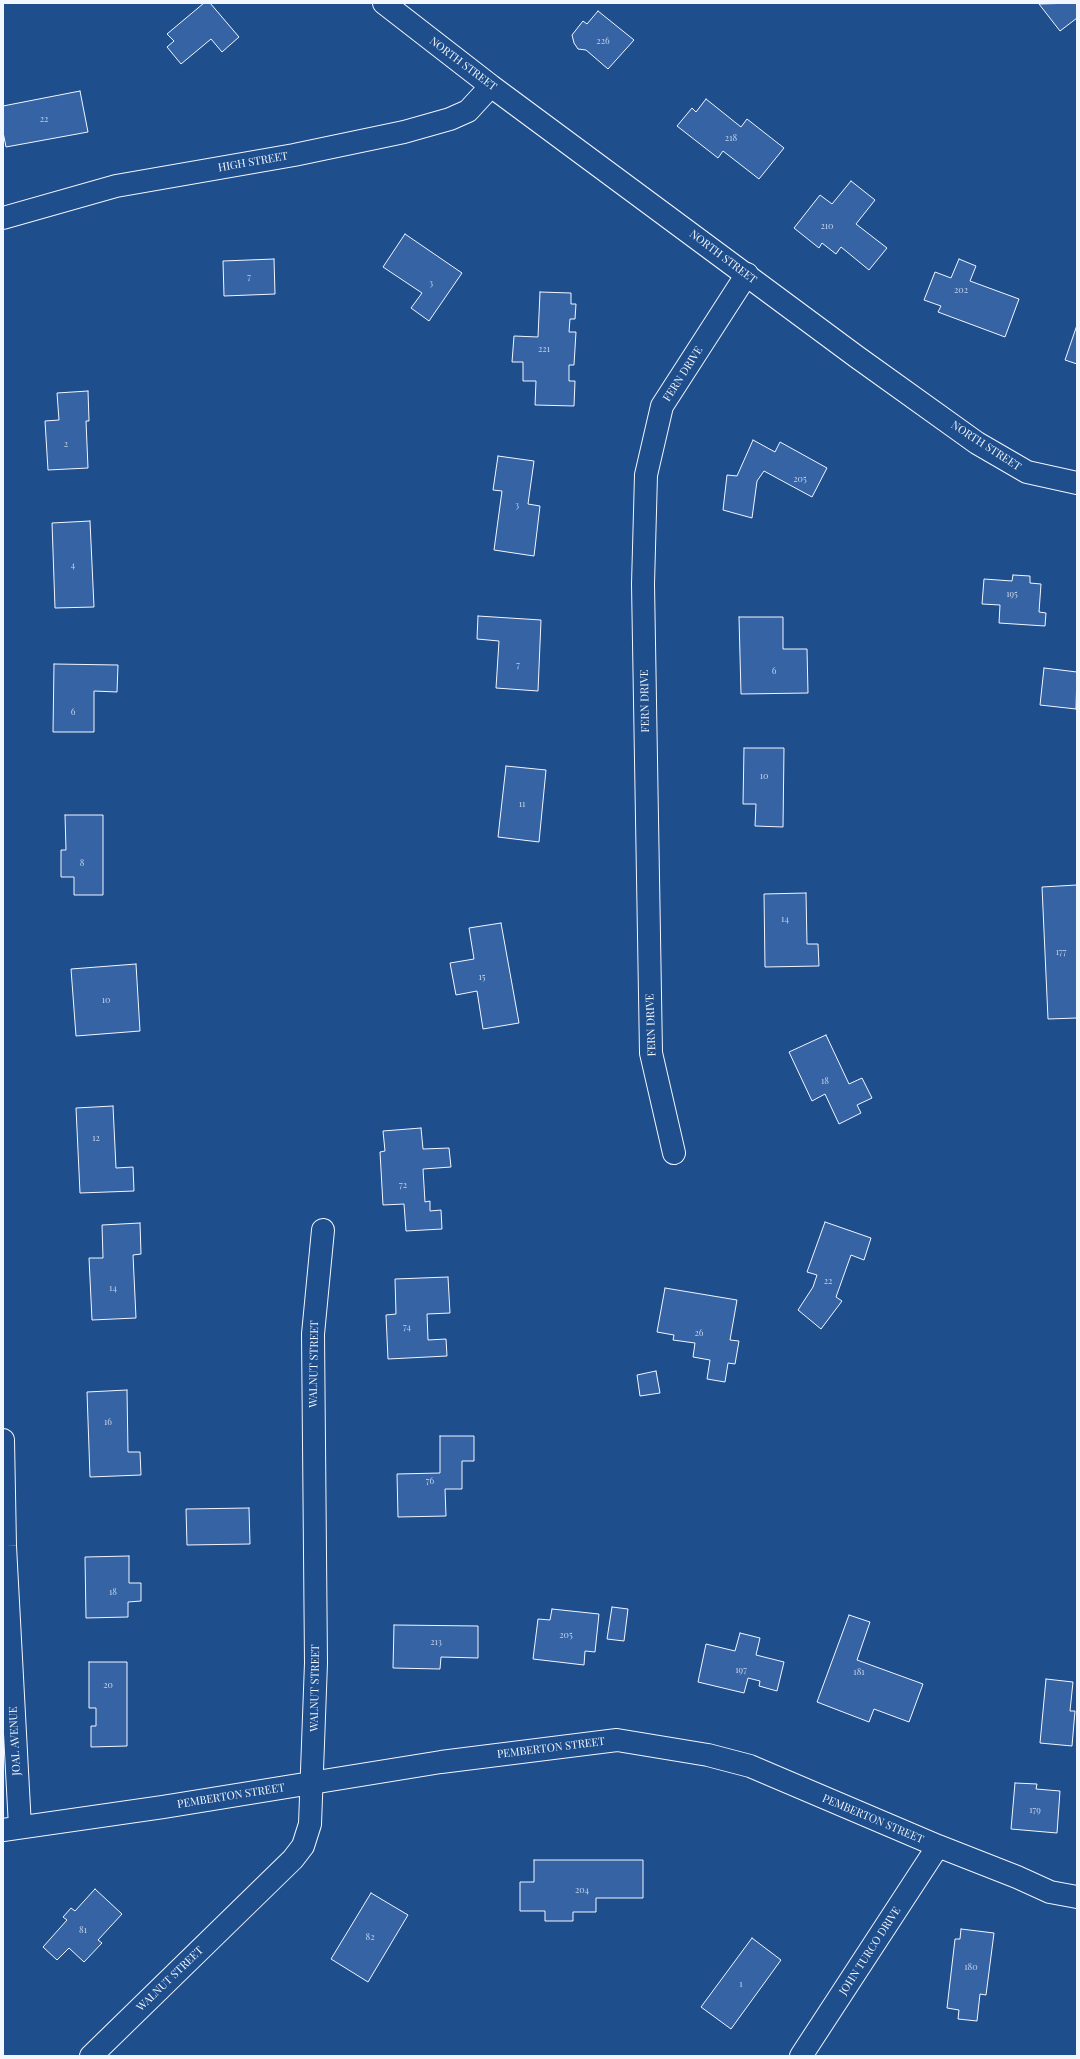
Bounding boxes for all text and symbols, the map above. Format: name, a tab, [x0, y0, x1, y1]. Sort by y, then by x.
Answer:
street label: NORTH STREET	[427, 34, 499, 94]
house number: 226	[596, 36, 610, 46]
house number: 22	[40, 114, 48, 124]
house number: 218	[725, 133, 737, 143]
street label: HIGH STREET	[217, 149, 289, 175]
house number: 210	[820, 221, 834, 231]
street label: NORTH STREET	[687, 227, 759, 287]
house number: 7	[247, 272, 251, 282]
house number: 3	[429, 278, 433, 288]
house number: 202	[954, 285, 968, 295]
house number: 221	[538, 344, 550, 354]
street label: FERN DRIVE	[660, 344, 706, 404]
street label: NORTH STREET	[949, 418, 1023, 474]
house number: 2	[64, 439, 68, 449]
house number: 205	[793, 474, 807, 484]
house number: 3	[515, 500, 519, 510]
house number: 4	[71, 560, 75, 570]
house number: 195	[1006, 589, 1018, 599]
house number: 7	[516, 660, 520, 670]
house number: 6	[772, 666, 776, 676]
street label: FERN DRIVE	[638, 669, 652, 733]
house number: 6	[71, 707, 75, 717]
house number: 10	[760, 771, 768, 781]
house number: 11	[519, 799, 525, 809]
house number: 8	[80, 858, 84, 868]
house number: 14	[781, 914, 789, 924]
house number: 177	[1056, 947, 1066, 957]
house number: 15	[479, 972, 485, 982]
street label: FERN DRIVE	[643, 993, 659, 1057]
house number: 10	[102, 995, 110, 1005]
house number: 18	[821, 1076, 829, 1086]
house number: 12	[92, 1133, 100, 1143]
house number: 72	[399, 1180, 407, 1190]
house number: 22	[824, 1276, 832, 1286]
house number: 14	[109, 1283, 117, 1293]
street label: WALNUT STREET	[307, 1320, 321, 1408]
house number: 74	[403, 1322, 411, 1332]
house number: 26	[695, 1328, 703, 1338]
house number: 16	[104, 1417, 112, 1427]
house number: 76	[426, 1476, 434, 1486]
house number: 18	[109, 1587, 117, 1597]
house number: 205	[559, 1630, 573, 1640]
house number: 213	[430, 1637, 442, 1647]
street label: WALNUT STREET	[308, 1644, 322, 1732]
house number: 197	[735, 1665, 747, 1675]
house number: 181	[853, 1667, 865, 1677]
house number: 20	[103, 1680, 113, 1690]
street label: JOAL AVENUE	[7, 1706, 23, 1776]
street label: PEMBERTON STREET	[496, 1735, 606, 1761]
street label: PEMBERTON STREET	[176, 1781, 286, 1811]
street label: PEMBERTON STREET	[820, 1792, 926, 1846]
house number: 179	[1029, 1805, 1041, 1815]
house number: 204	[575, 1885, 589, 1895]
street label: JOHN TURCO DRIVE	[837, 1904, 903, 1998]
house number: 81	[79, 1925, 87, 1935]
house number: 82	[366, 1932, 374, 1942]
street label: WALNUT STREET	[134, 1944, 206, 2014]
house number: 180	[964, 1962, 978, 1972]
house number: 1	[739, 1979, 743, 1989]

